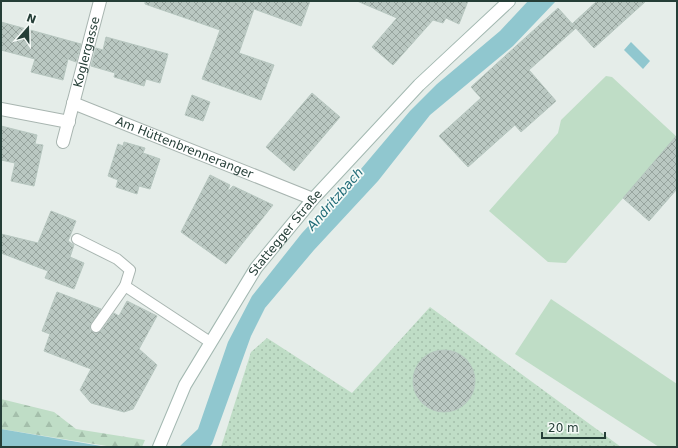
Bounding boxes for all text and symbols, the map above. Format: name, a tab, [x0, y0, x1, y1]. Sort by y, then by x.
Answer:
north arrow	[8, 8, 48, 48]
text: N	[25, 11, 38, 27]
street label: Koglergasse	[71, 15, 103, 89]
street label: Am Hüttenbrenneranger	[114, 114, 255, 181]
water label: Andritzbach	[303, 165, 366, 234]
street label: Stattegger Straße	[246, 187, 325, 278]
scale bar	[542, 414, 605, 440]
text: 20 m	[548, 421, 579, 435]

